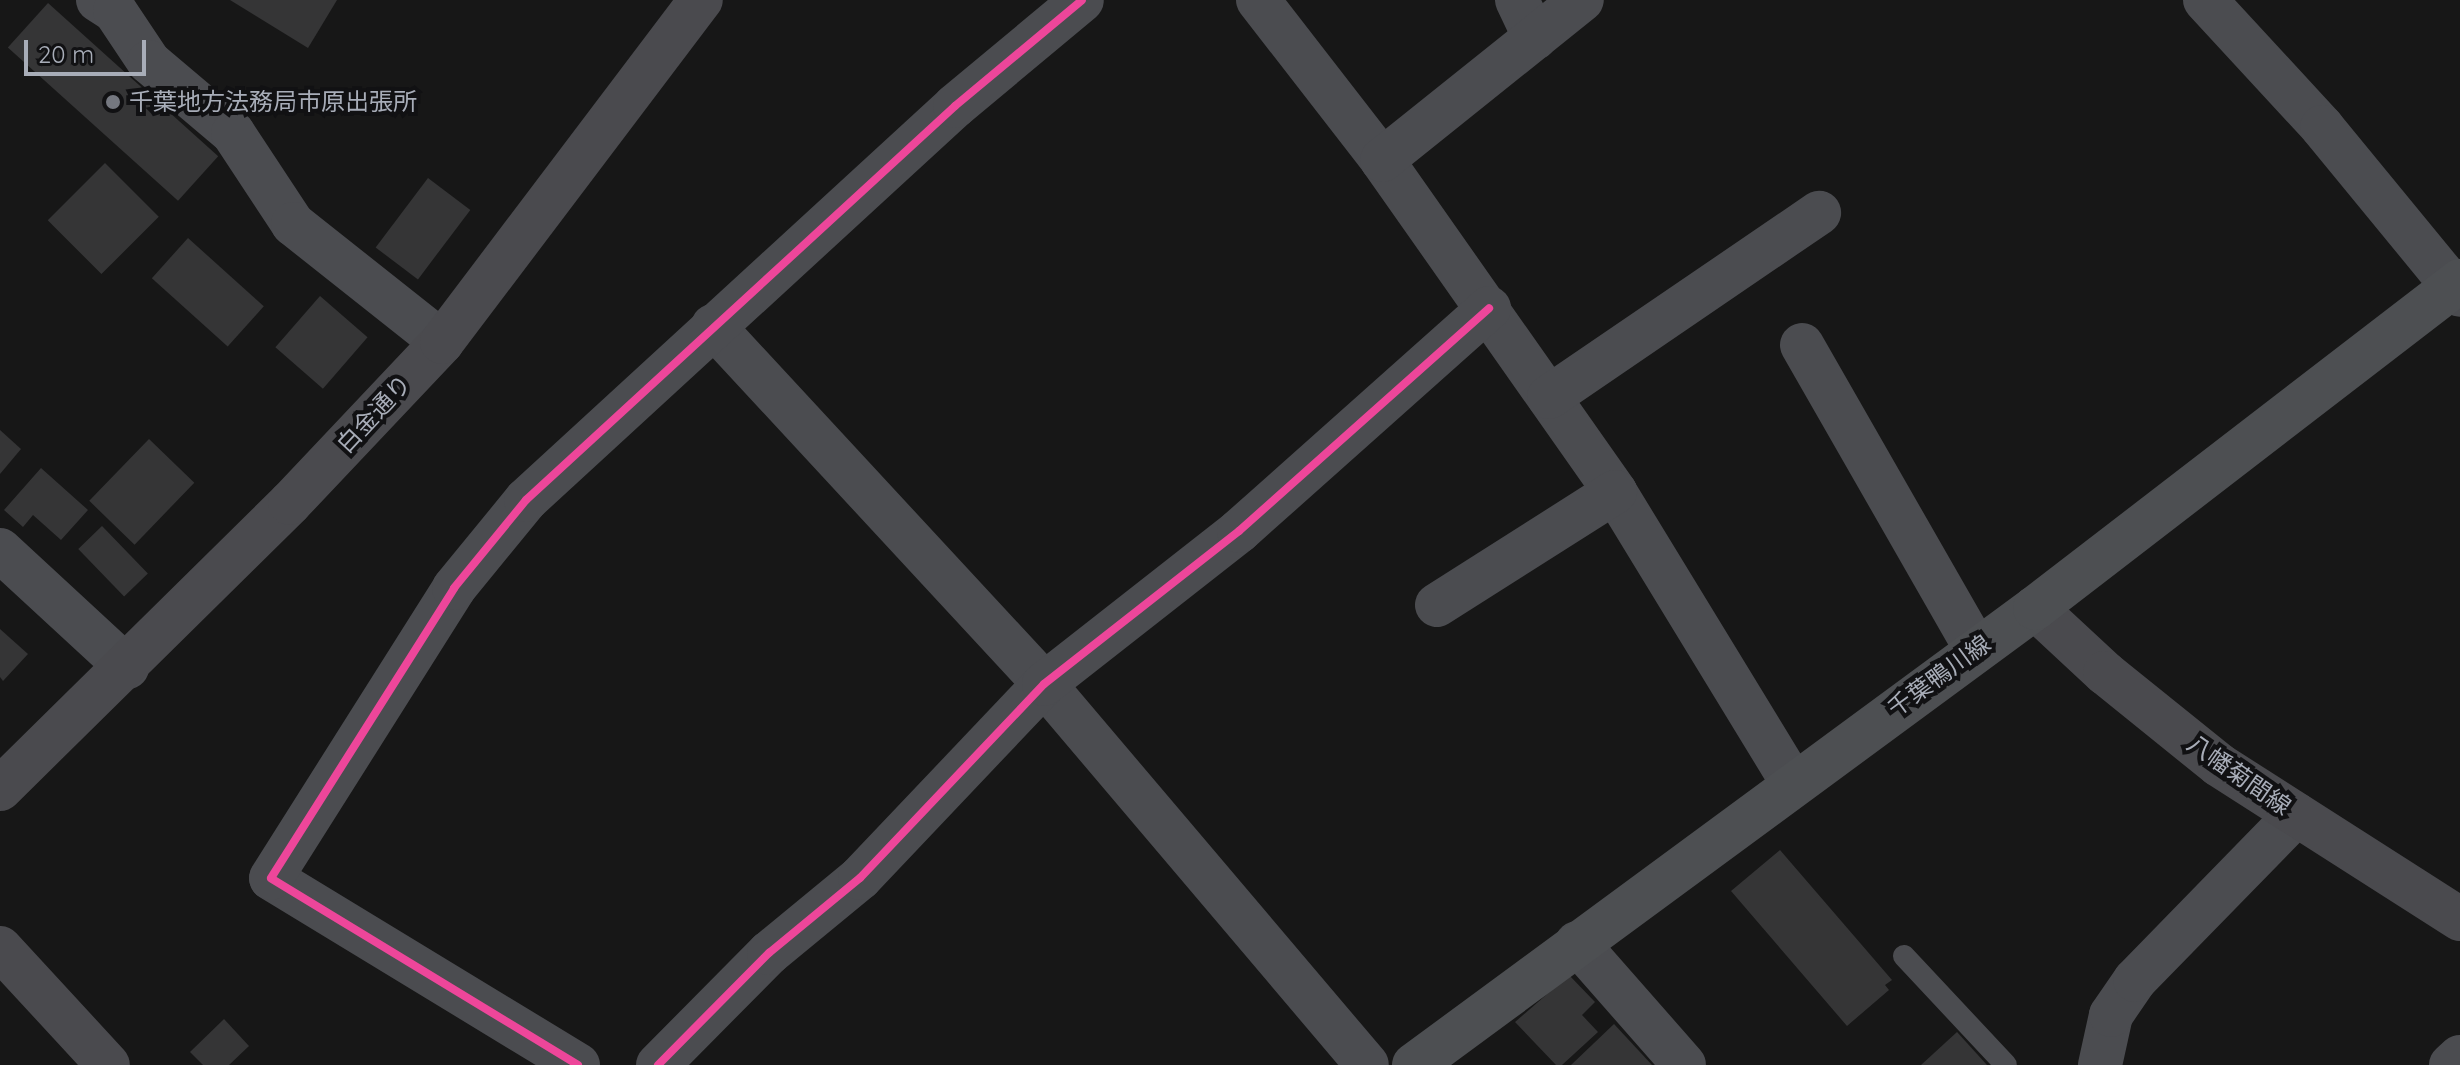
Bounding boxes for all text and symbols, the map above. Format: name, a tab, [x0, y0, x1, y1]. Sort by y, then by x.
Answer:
scale bar	[28, 24, 150, 74]
text: 20 m	[38, 39, 94, 69]
place label: 千葉地方法務局市原出張所	[129, 88, 417, 116]
marker: 千葉地方法務局市原出張所	[104, 93, 122, 111]
street label: 白金通り	[331, 369, 417, 459]
street label: 千葉鴨川線	[1882, 629, 1996, 723]
street label: 八幡菊間線	[2182, 729, 2296, 821]

